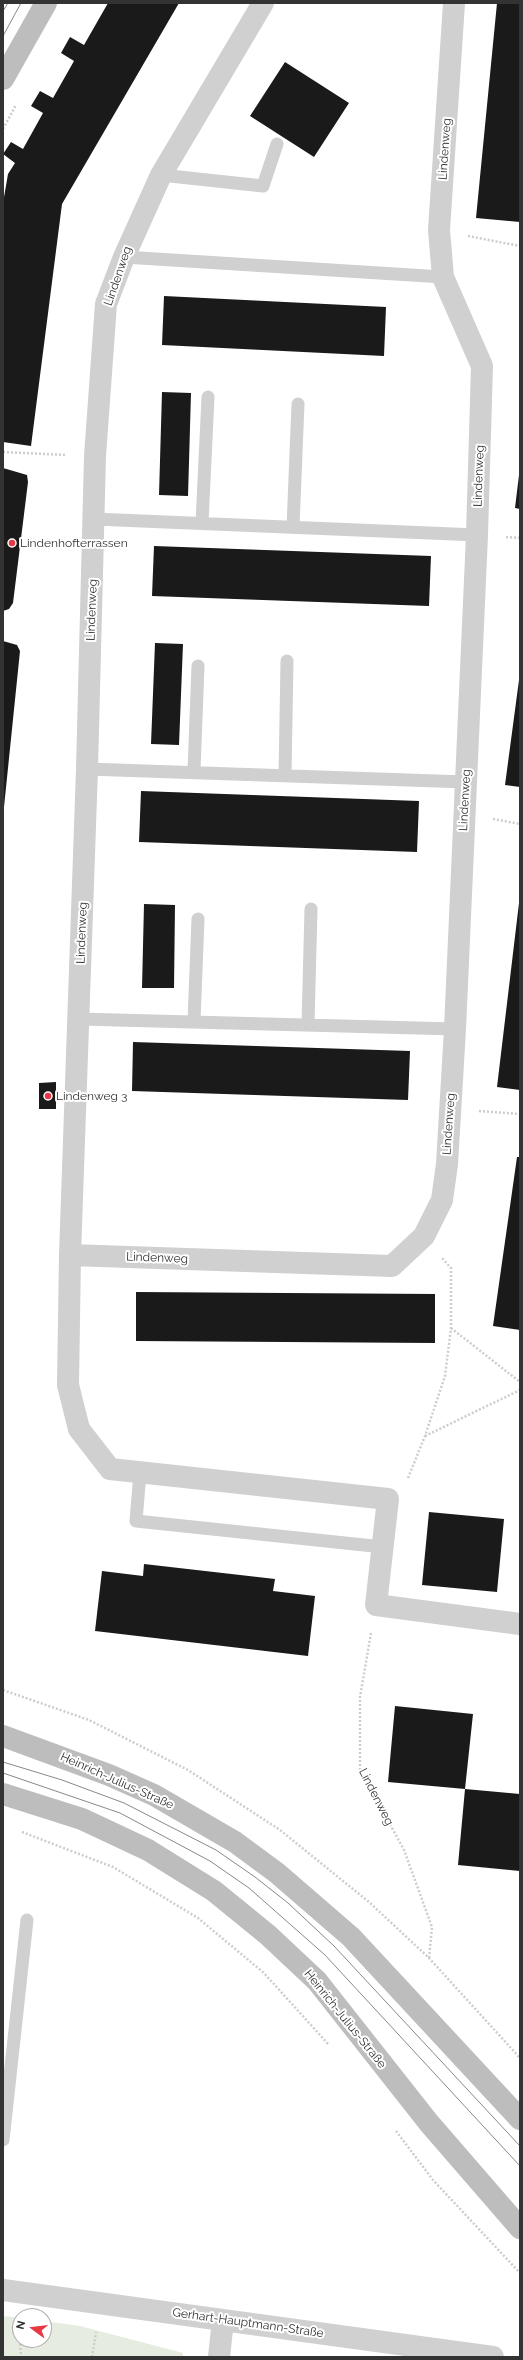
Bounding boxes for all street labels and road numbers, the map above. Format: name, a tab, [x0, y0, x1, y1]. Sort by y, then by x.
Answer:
street label: Lindenweg	[436, 118, 454, 180]
street label: Lindenweg	[101, 244, 135, 308]
street label: Lindenweg	[471, 445, 487, 507]
street label: Lindenweg	[84, 579, 100, 641]
street label: Lindenweg	[456, 769, 474, 831]
street label: Lindenweg	[74, 902, 90, 964]
street label: Lindenweg	[440, 1093, 458, 1155]
street label: Lindenweg	[126, 1250, 188, 1266]
street label: Heinrich-Julius-Straße	[58, 1750, 176, 1812]
street label: Lindenweg	[356, 1766, 396, 1828]
street label: Heinrich-Julius-Straße	[301, 1967, 389, 2071]
street label: Gerhart-Hauptmann-Straße	[171, 2305, 325, 2341]

